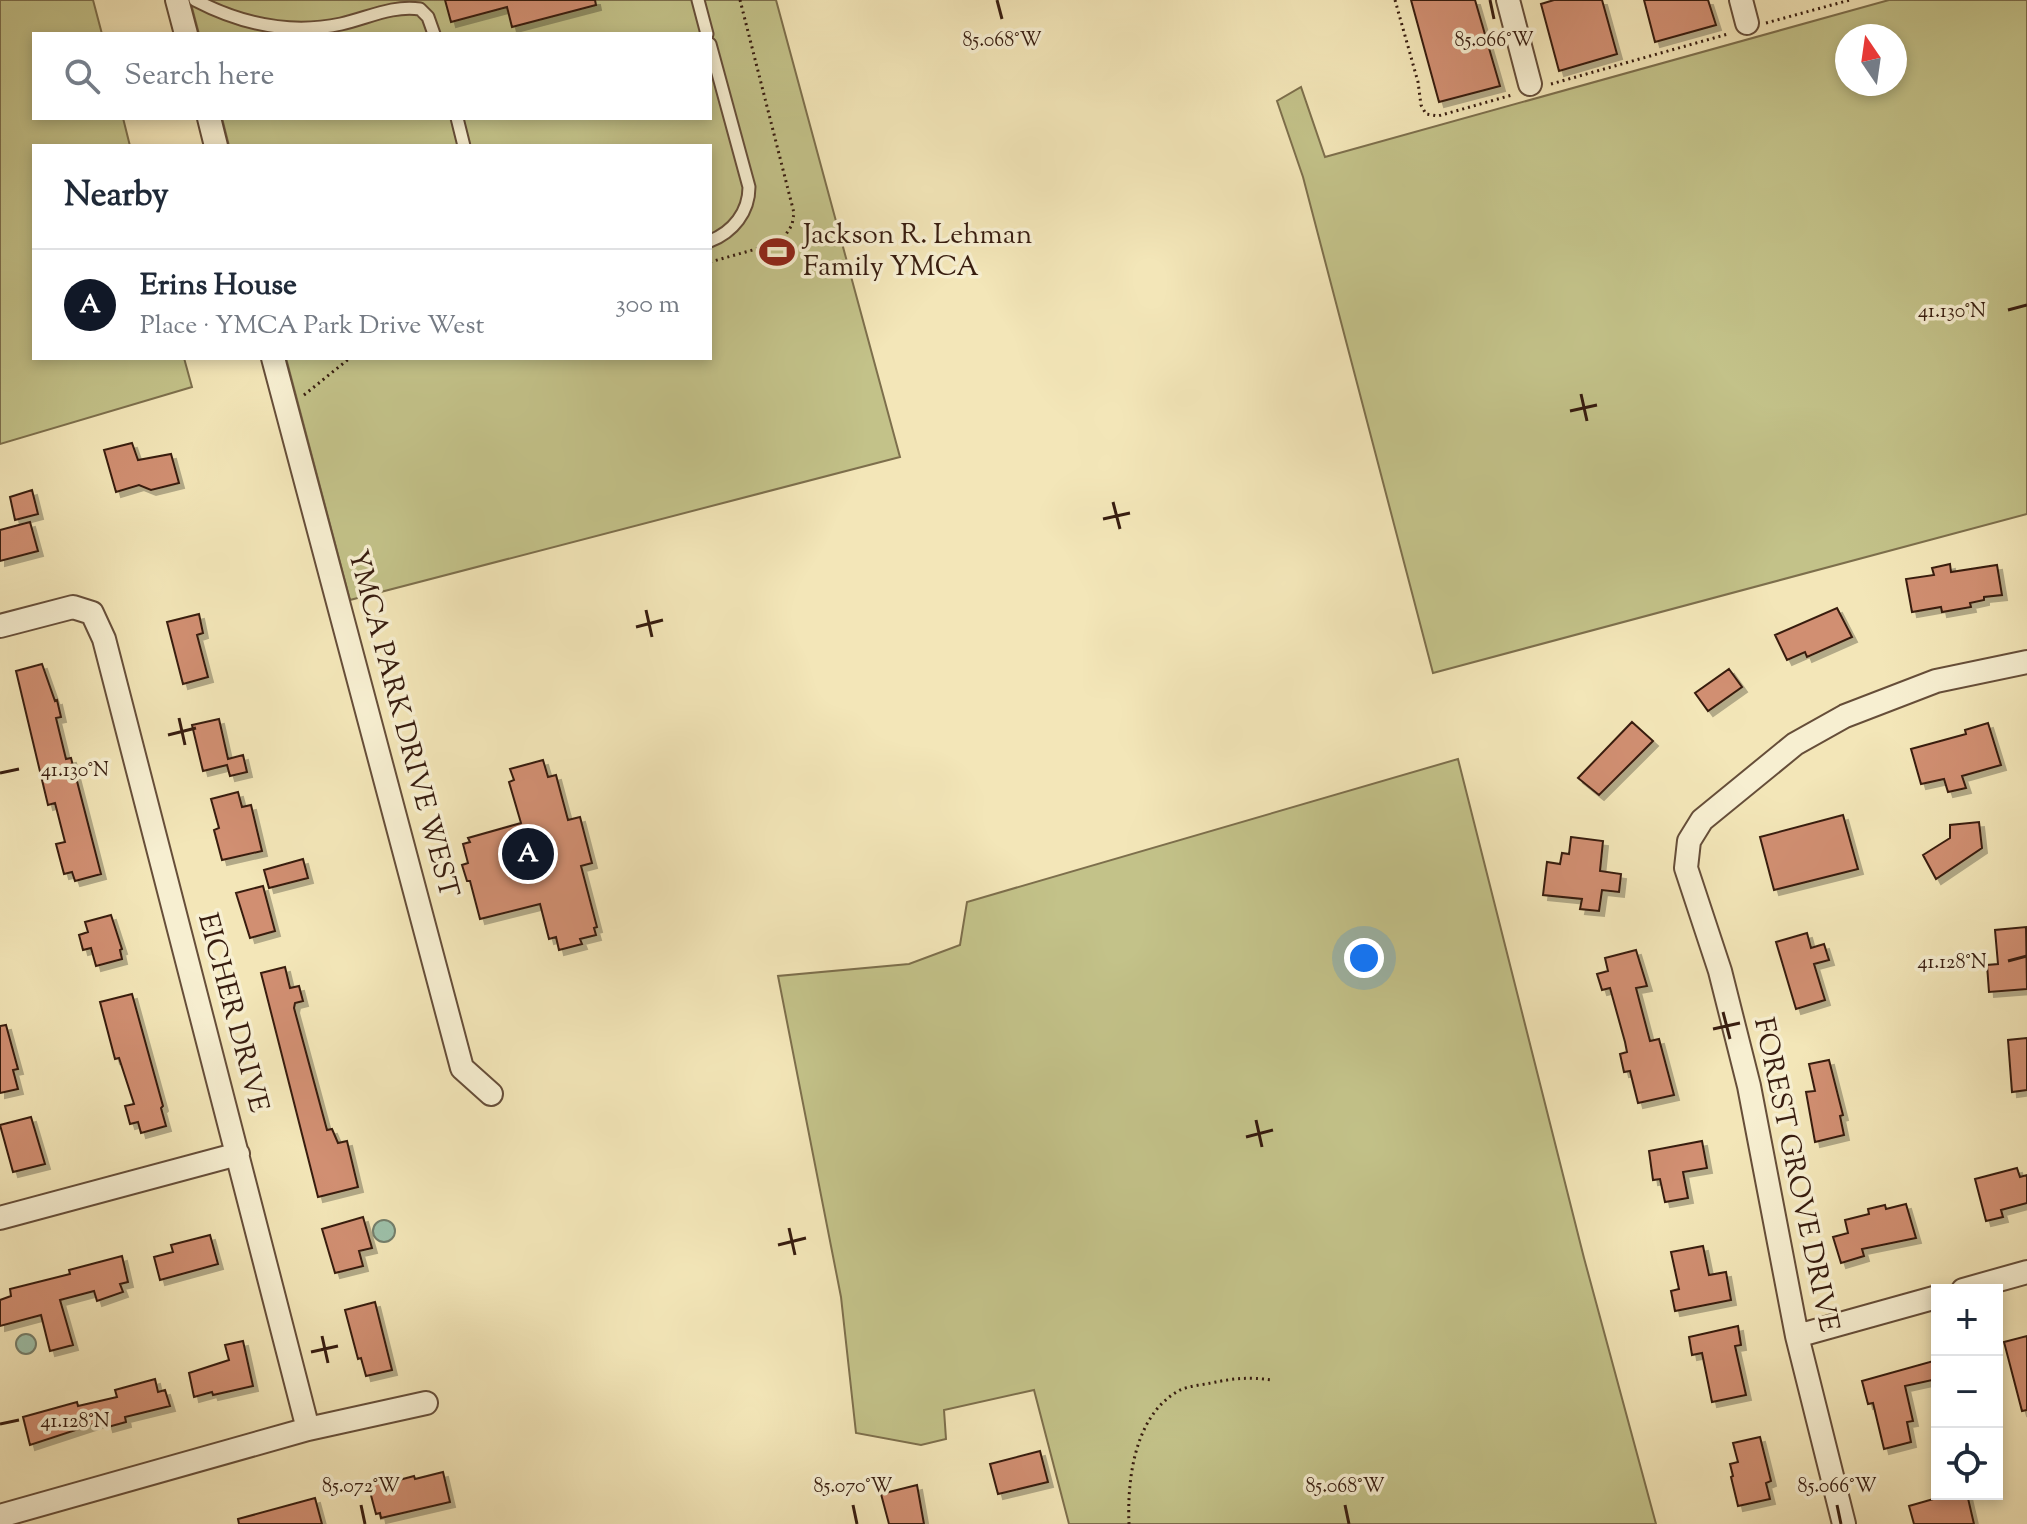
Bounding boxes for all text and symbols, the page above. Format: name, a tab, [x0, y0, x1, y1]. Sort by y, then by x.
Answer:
north arrow	[1835, 24, 1907, 96]
text: 85.068°W	[962, 27, 1042, 56]
text: 85.066°W	[1454, 27, 1534, 56]
search box	[32, 32, 712, 120]
icon: search	[60, 54, 104, 98]
text: Search here	[124, 55, 274, 98]
text: Nearby	[64, 172, 169, 221]
place label: Jackson R. Lehman Family YMCA	[801, 216, 1032, 288]
sports icon: Jackson R. Lehman Family YMCA	[758, 233, 796, 271]
text: Erins House	[140, 265, 297, 308]
text: A	[79, 287, 101, 324]
text: 300 m	[615, 287, 680, 324]
text: 41.130°N	[1918, 298, 1986, 327]
text: Place · YMCA Park Drive West	[140, 308, 484, 345]
street label: YMCA PARK DRIVE WEST	[336, 545, 468, 903]
text: 41.130°N	[41, 757, 109, 786]
pin: A	[502, 824, 554, 884]
street label: EICHER DRIVE	[186, 909, 278, 1117]
your location	[1344, 938, 1384, 978]
text: 41.128°N	[1917, 949, 1987, 978]
street label: FOREST GROVE DRIVE	[1742, 1014, 1848, 1336]
map controls	[1931, 1284, 2003, 1500]
button: +	[1931, 1284, 2003, 1356]
button: −	[1931, 1356, 2003, 1428]
text: 41.128°N	[40, 1408, 110, 1437]
button: locate	[1931, 1428, 2003, 1500]
text: 85.072°W	[322, 1473, 400, 1502]
text: 85.070°W	[813, 1473, 893, 1502]
text: 85.068°W	[1305, 1473, 1385, 1502]
text: 85.066°W	[1797, 1473, 1877, 1502]

